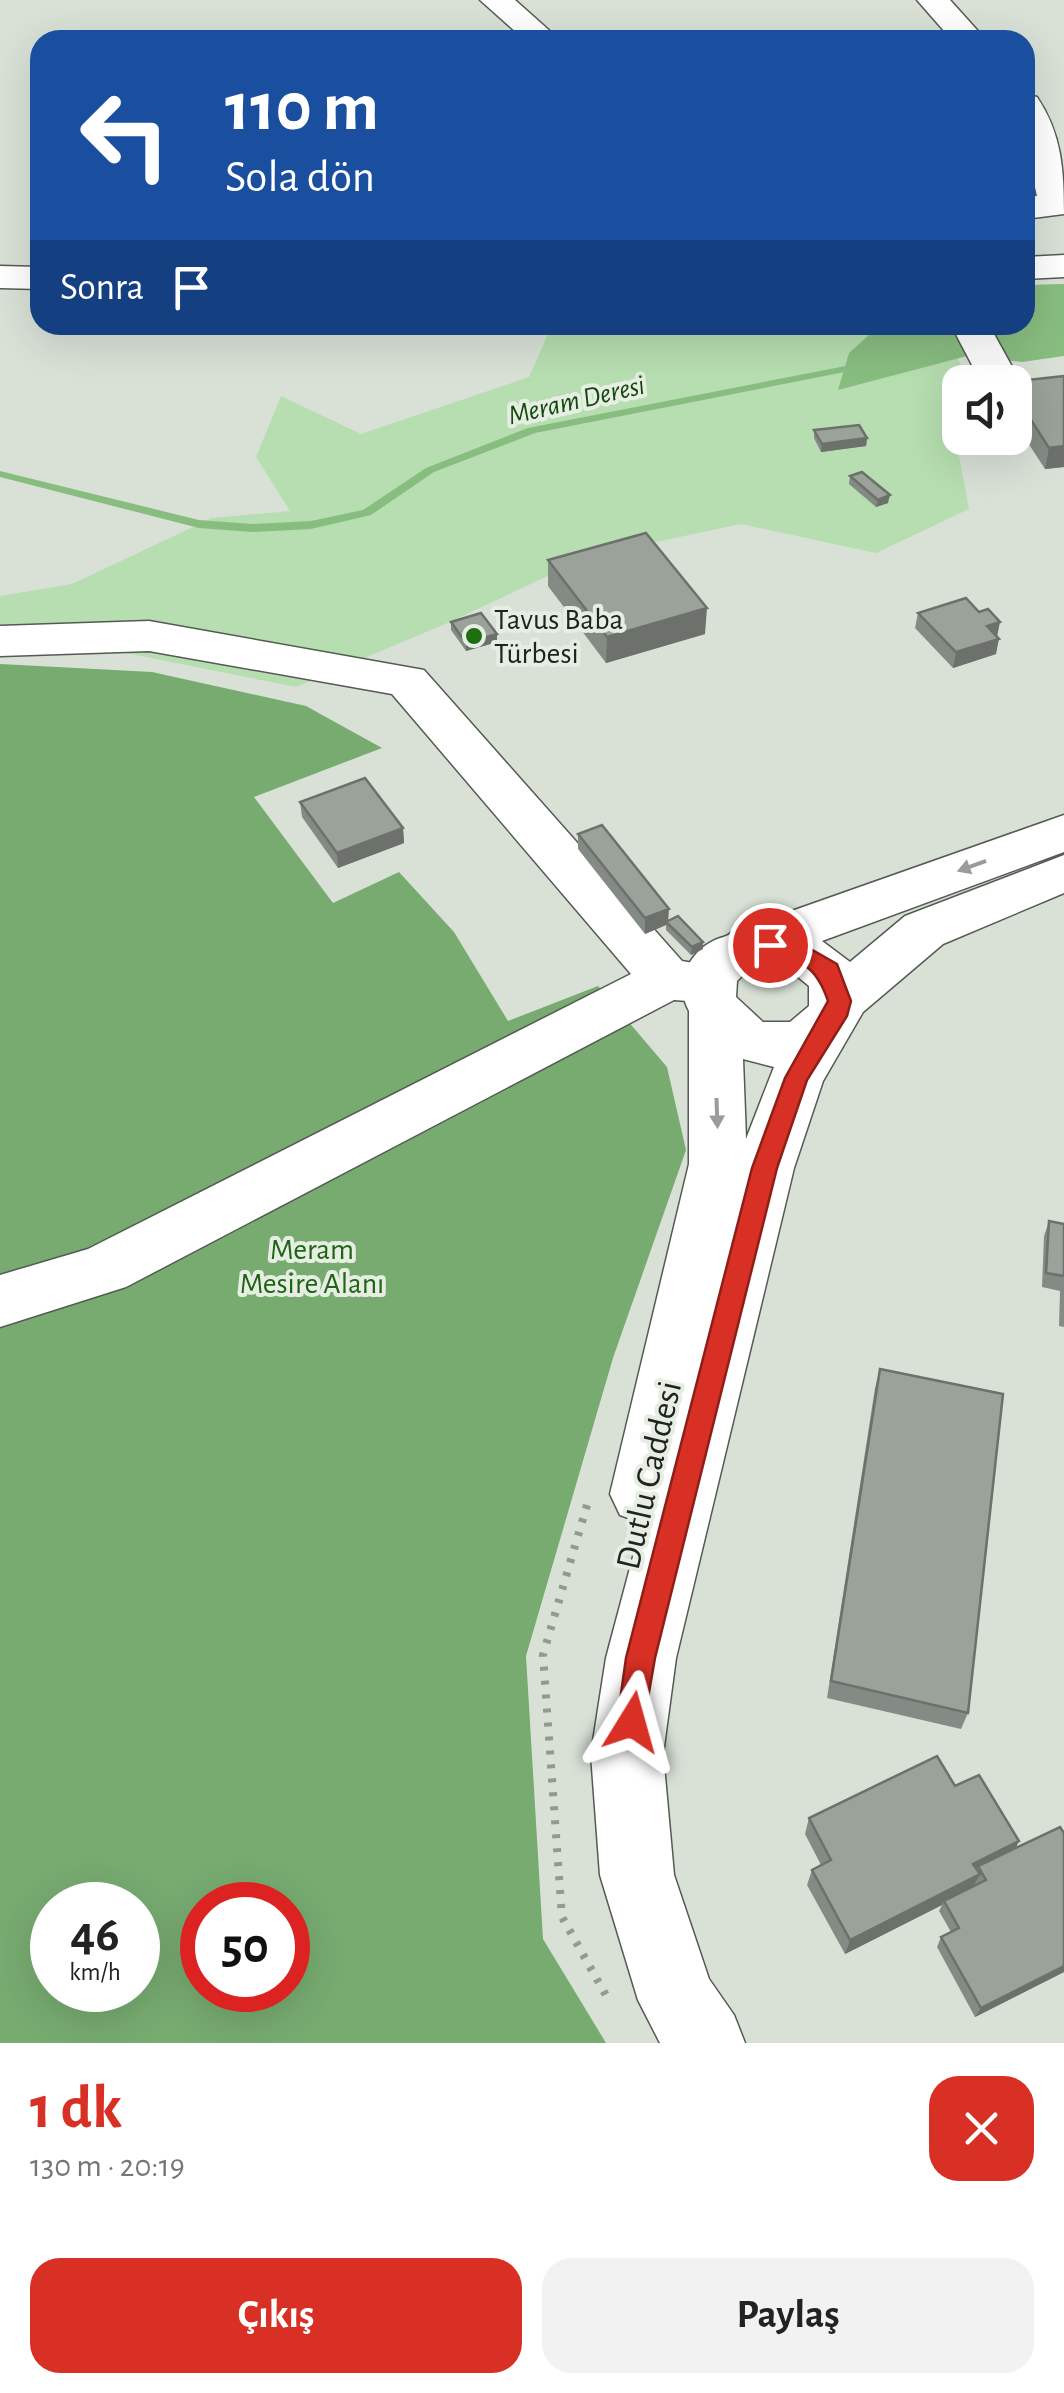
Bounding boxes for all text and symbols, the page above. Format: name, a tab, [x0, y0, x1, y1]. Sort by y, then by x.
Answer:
icon: left	[60, 70, 190, 200]
text: 110 m	[225, 73, 379, 143]
text: Sola dön	[225, 155, 375, 200]
icon: arrive	[164, 260, 219, 315]
text: Sonra	[60, 269, 144, 307]
map controls	[942, 365, 1032, 455]
button: sound	[942, 365, 1032, 455]
water label: Meram Deresi	[505, 372, 647, 430]
place label: Tavus Baba Türbesi	[494, 605, 623, 669]
marker: Tavus Baba Türbesi	[463, 625, 485, 647]
one-way arrow	[957, 859, 987, 874]
pin	[728, 903, 813, 988]
icon: arrive	[743, 918, 798, 973]
one-way arrow	[709, 1097, 725, 1129]
park label: Meram Mesire Alanı	[240, 1235, 384, 1299]
street label: Dutlu Caddesi	[611, 1378, 688, 1573]
position arrow	[580, 1670, 684, 1774]
speed limit sign: 50	[180, 1882, 310, 2012]
text: 46	[70, 1910, 120, 1960]
text: km/h	[69, 1960, 121, 1985]
button: close	[929, 2076, 1034, 2181]
text: 1 dk	[30, 2079, 122, 2139]
text: 130 m · 20:19	[30, 2150, 185, 2182]
button: Çıkış	[30, 2258, 522, 2373]
button: Paylaş	[542, 2258, 1034, 2373]

